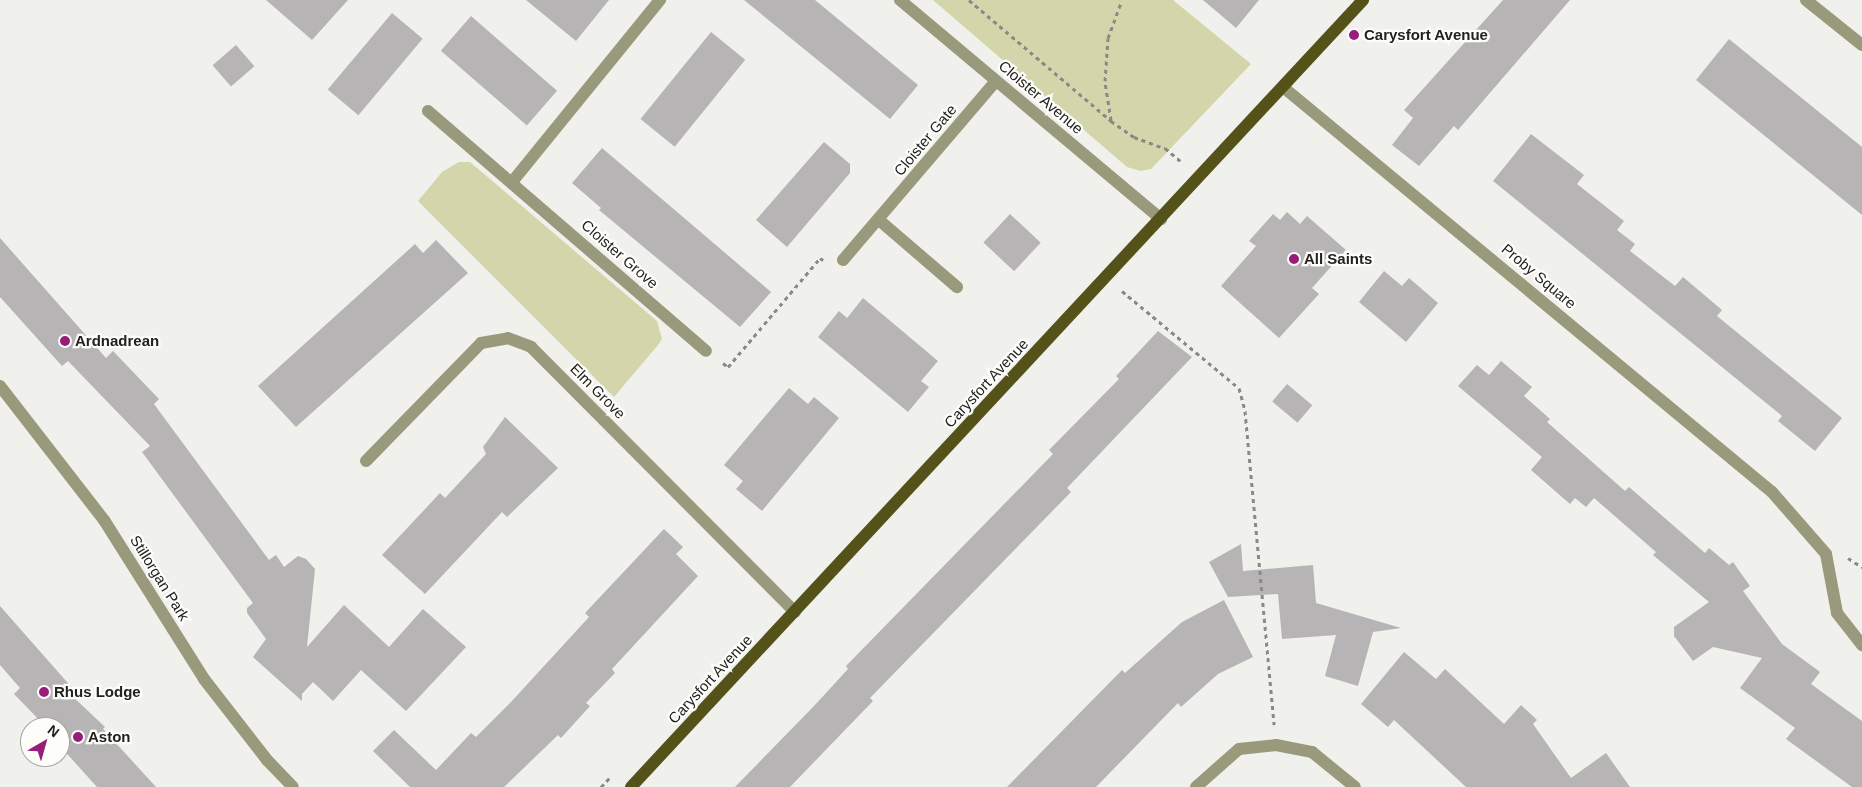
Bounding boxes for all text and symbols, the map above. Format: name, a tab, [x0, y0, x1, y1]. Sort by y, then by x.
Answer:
place label: Carysfort Avenue	[1364, 26, 1488, 44]
marker: Carysfort Avenue	[1348, 29, 1360, 41]
street label: Cloister Avenue	[995, 56, 1087, 138]
street label: Cloister Gate	[890, 101, 960, 179]
street label: Cloister Grove	[578, 216, 662, 292]
street label: Proby Square	[1498, 240, 1580, 312]
place label: All Saints	[1304, 250, 1372, 268]
marker: All Saints	[1288, 253, 1300, 265]
place label: Ardnadrean	[75, 332, 159, 350]
marker: Ardnadrean	[59, 335, 71, 347]
street label: Carysfort Avenue	[940, 335, 1032, 431]
street label: Elm Grove	[567, 360, 629, 422]
street label: Stillorgan Park	[127, 532, 193, 624]
street label: Carysfort Avenue	[664, 631, 756, 727]
place label: Rhus Lodge	[54, 683, 141, 701]
marker: Rhus Lodge	[38, 686, 50, 698]
north arrow	[20, 717, 70, 767]
text: N	[45, 722, 63, 740]
place label: Aston	[88, 728, 130, 746]
marker: Aston	[72, 731, 84, 743]

